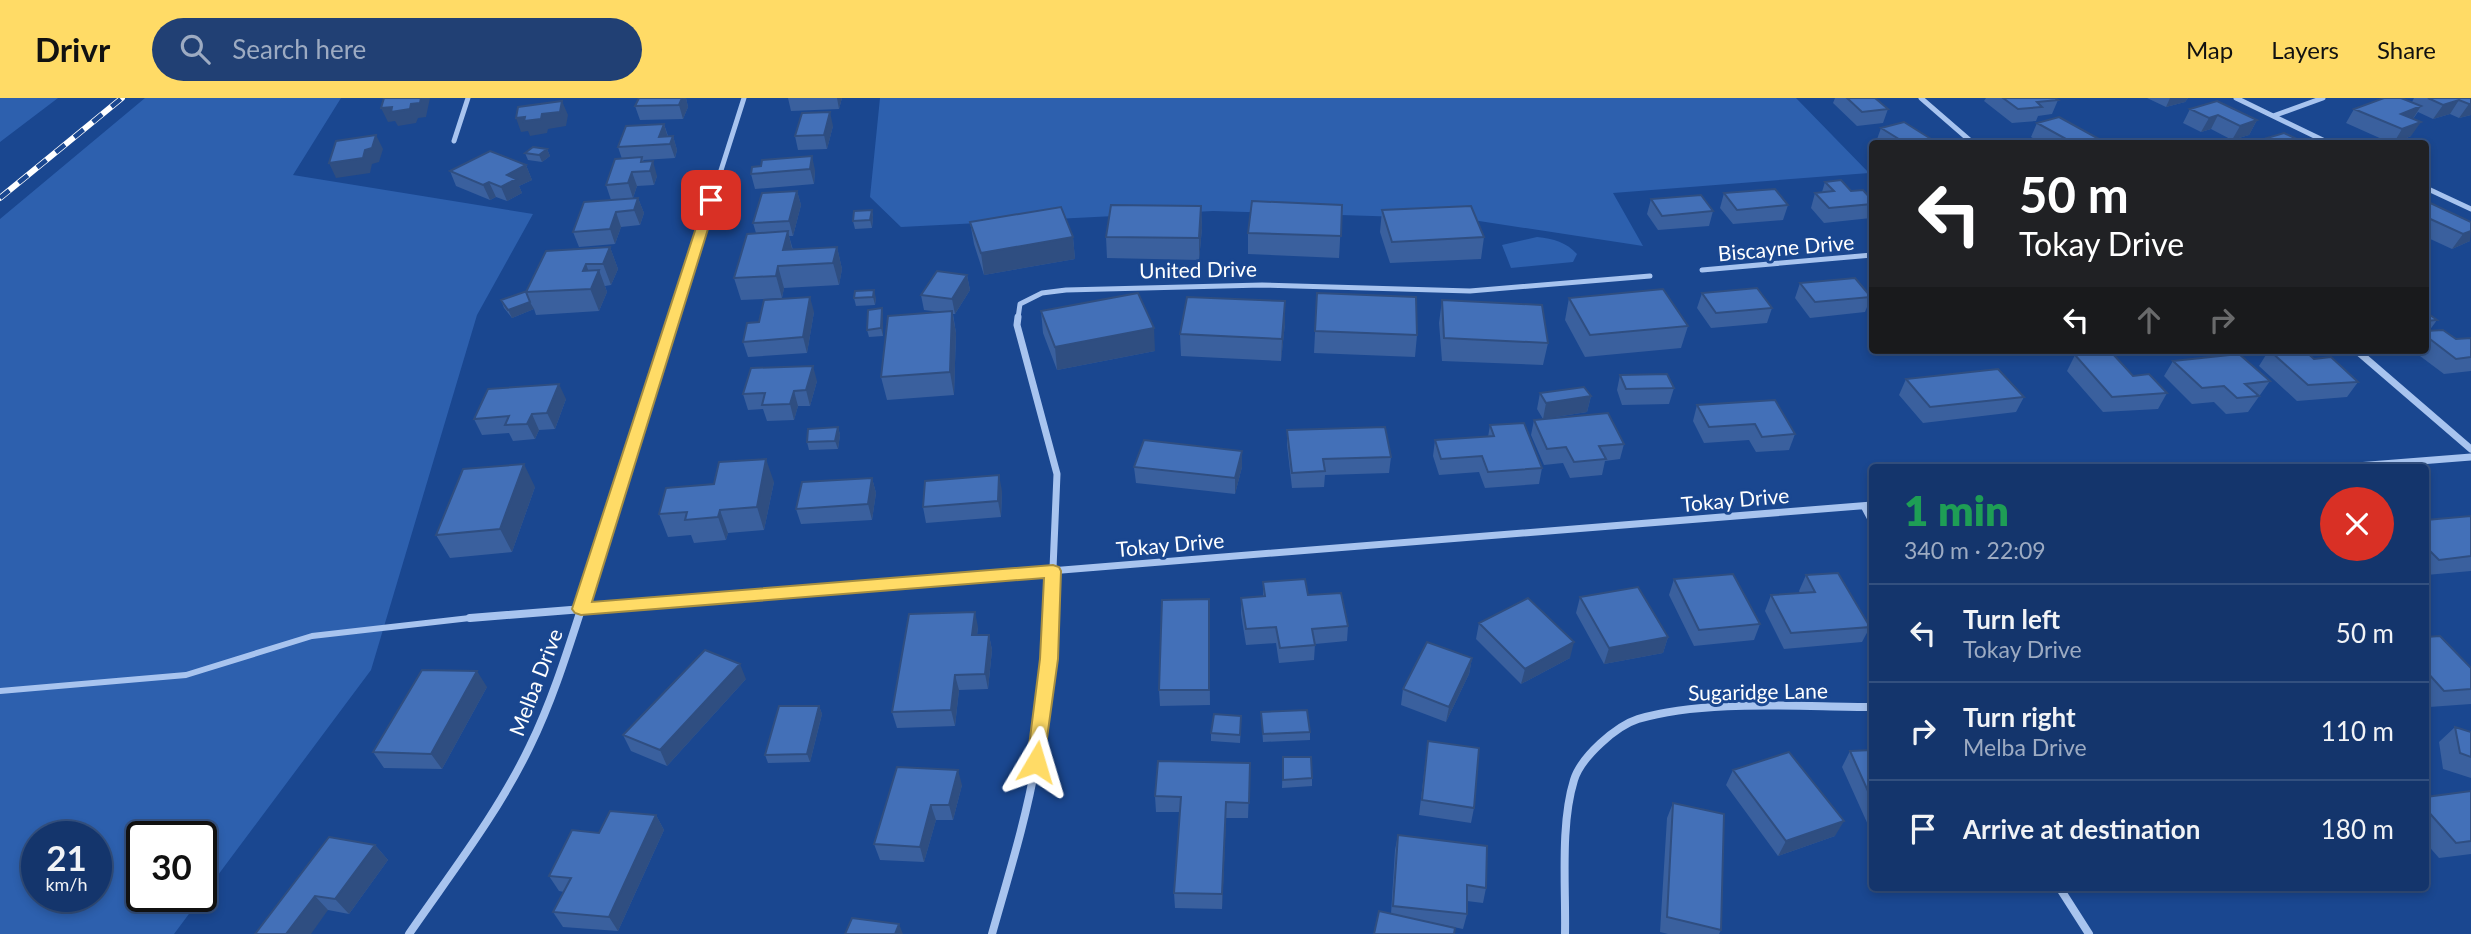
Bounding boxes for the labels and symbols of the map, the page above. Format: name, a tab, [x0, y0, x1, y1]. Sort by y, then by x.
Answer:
pin	[681, 170, 741, 230]
street label: Biscayne Drive	[1717, 229, 1855, 265]
street label: United Drive	[1139, 255, 1257, 283]
street label: Tokay Drive	[1680, 482, 1790, 516]
street label: Tokay Drive	[1115, 527, 1225, 561]
street label: Melba Drive	[503, 625, 567, 739]
street label: Sugaridge Lane	[1688, 677, 1828, 705]
position arrow	[999, 725, 1073, 799]
speed limit sign: 30	[126, 821, 217, 912]

